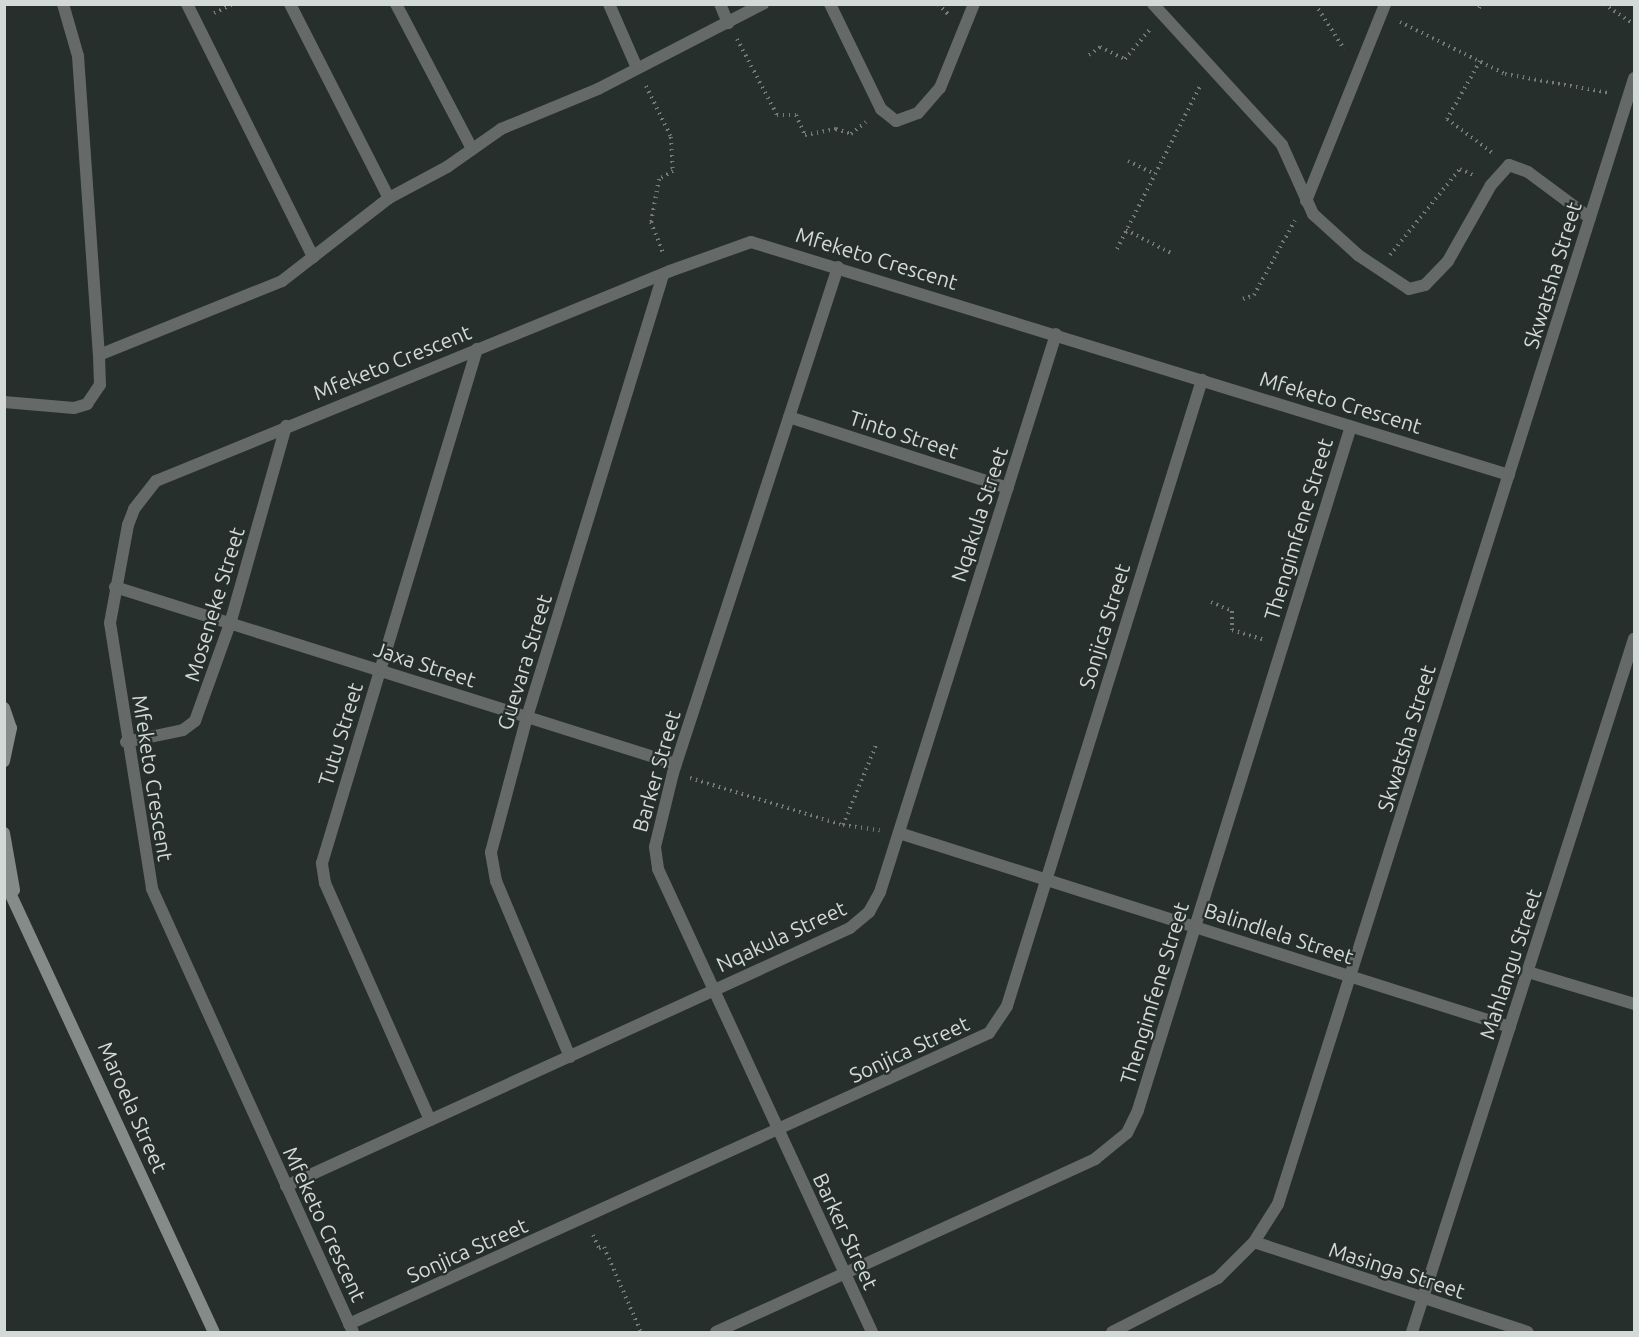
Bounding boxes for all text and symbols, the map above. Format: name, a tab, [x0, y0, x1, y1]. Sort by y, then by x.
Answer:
street label: Skwatsha Street	[1518, 198, 1586, 352]
street label: Mfeketo Crescent	[793, 221, 961, 295]
street label: Mfeketo Crescent	[309, 319, 475, 405]
street label: Mfeketo Crescent	[1257, 365, 1425, 439]
street label: Tinto Street	[846, 405, 962, 463]
street label: Thengimfene Street	[1258, 435, 1338, 623]
street label: Nqakula Street	[945, 443, 1013, 585]
street label: Moseneke Street	[179, 524, 249, 684]
street label: Sonjica Street	[1073, 560, 1135, 692]
street label: Guevara Street	[491, 591, 557, 733]
street label: Jaxa Street	[371, 636, 479, 692]
street label: Skwatsha Street	[1372, 661, 1440, 815]
street label: Tutu Street	[312, 679, 368, 789]
street label: Mfeketo Crescent	[127, 693, 179, 863]
street label: Barker Street	[627, 707, 685, 835]
street label: Mahlangu Street	[1474, 886, 1546, 1042]
street label: Nqakula Street	[712, 895, 850, 977]
street label: Balindlela Street	[1201, 897, 1357, 969]
street label: Thengimfene Street	[1114, 899, 1194, 1087]
street label: Sonjica Street	[845, 1010, 973, 1088]
street label: Maroela Street	[93, 1038, 173, 1176]
street label: Mfeketo Crescent	[278, 1143, 372, 1305]
street label: Barker Street	[808, 1169, 884, 1293]
street label: Sonjica Street	[403, 1212, 531, 1288]
street label: Masinga Street	[1326, 1236, 1468, 1304]

